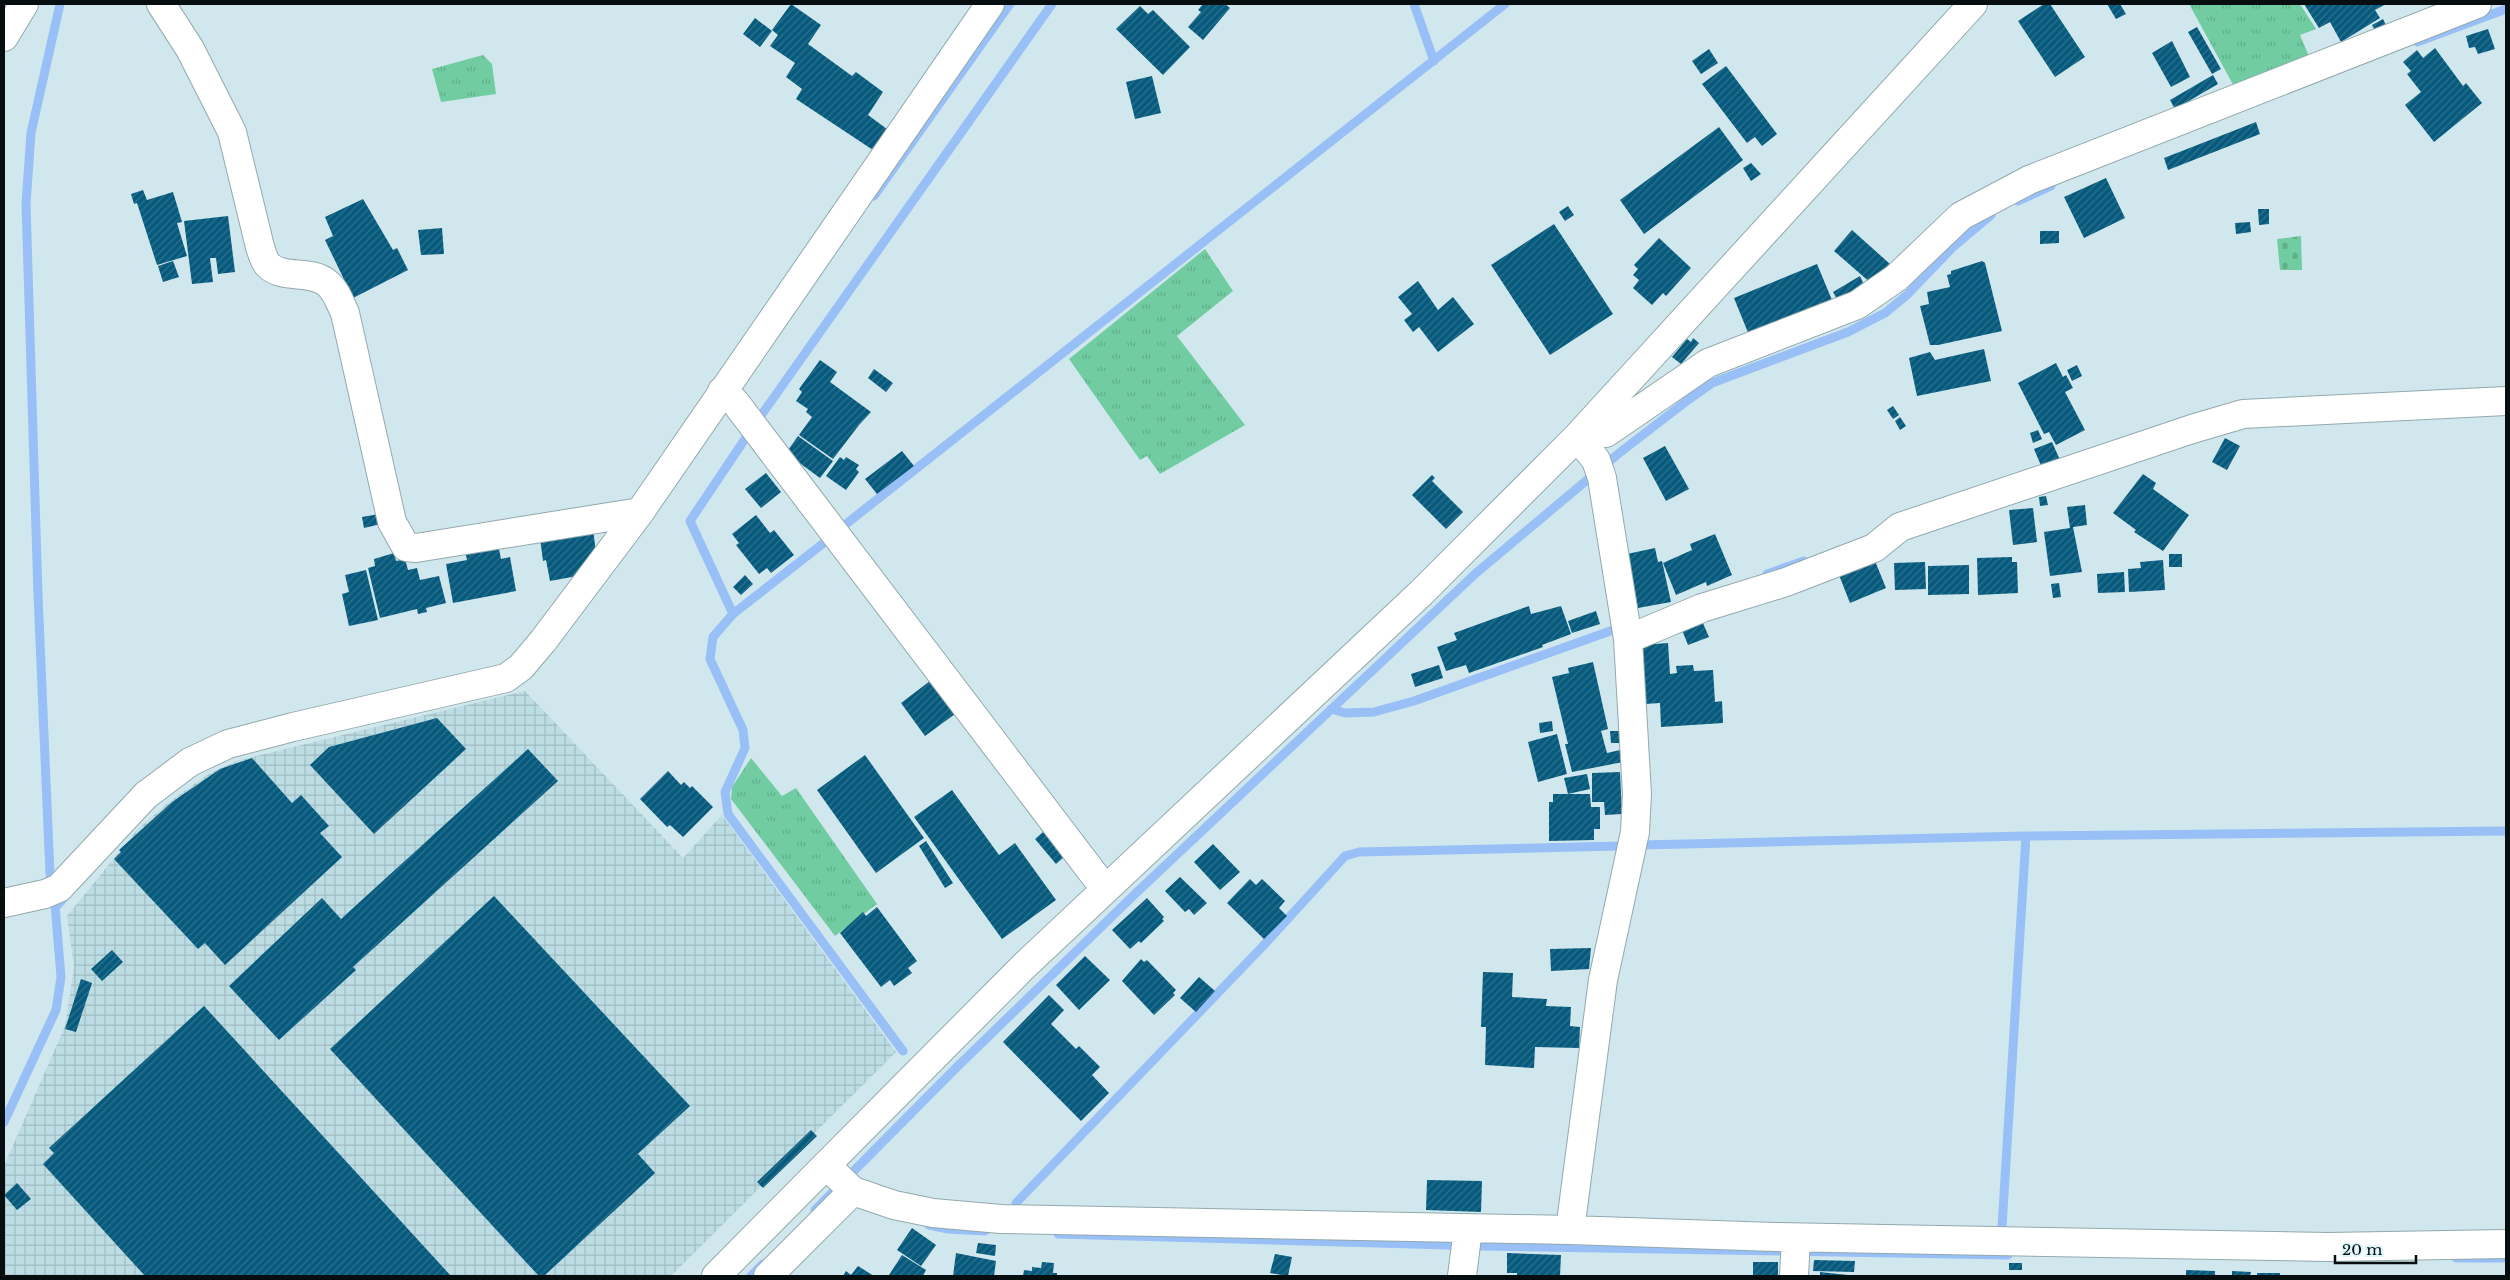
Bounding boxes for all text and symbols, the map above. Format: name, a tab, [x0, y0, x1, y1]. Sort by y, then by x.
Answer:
scale bar	[2335, 1232, 2416, 1264]
text: 20 m	[2342, 1240, 2382, 1259]

